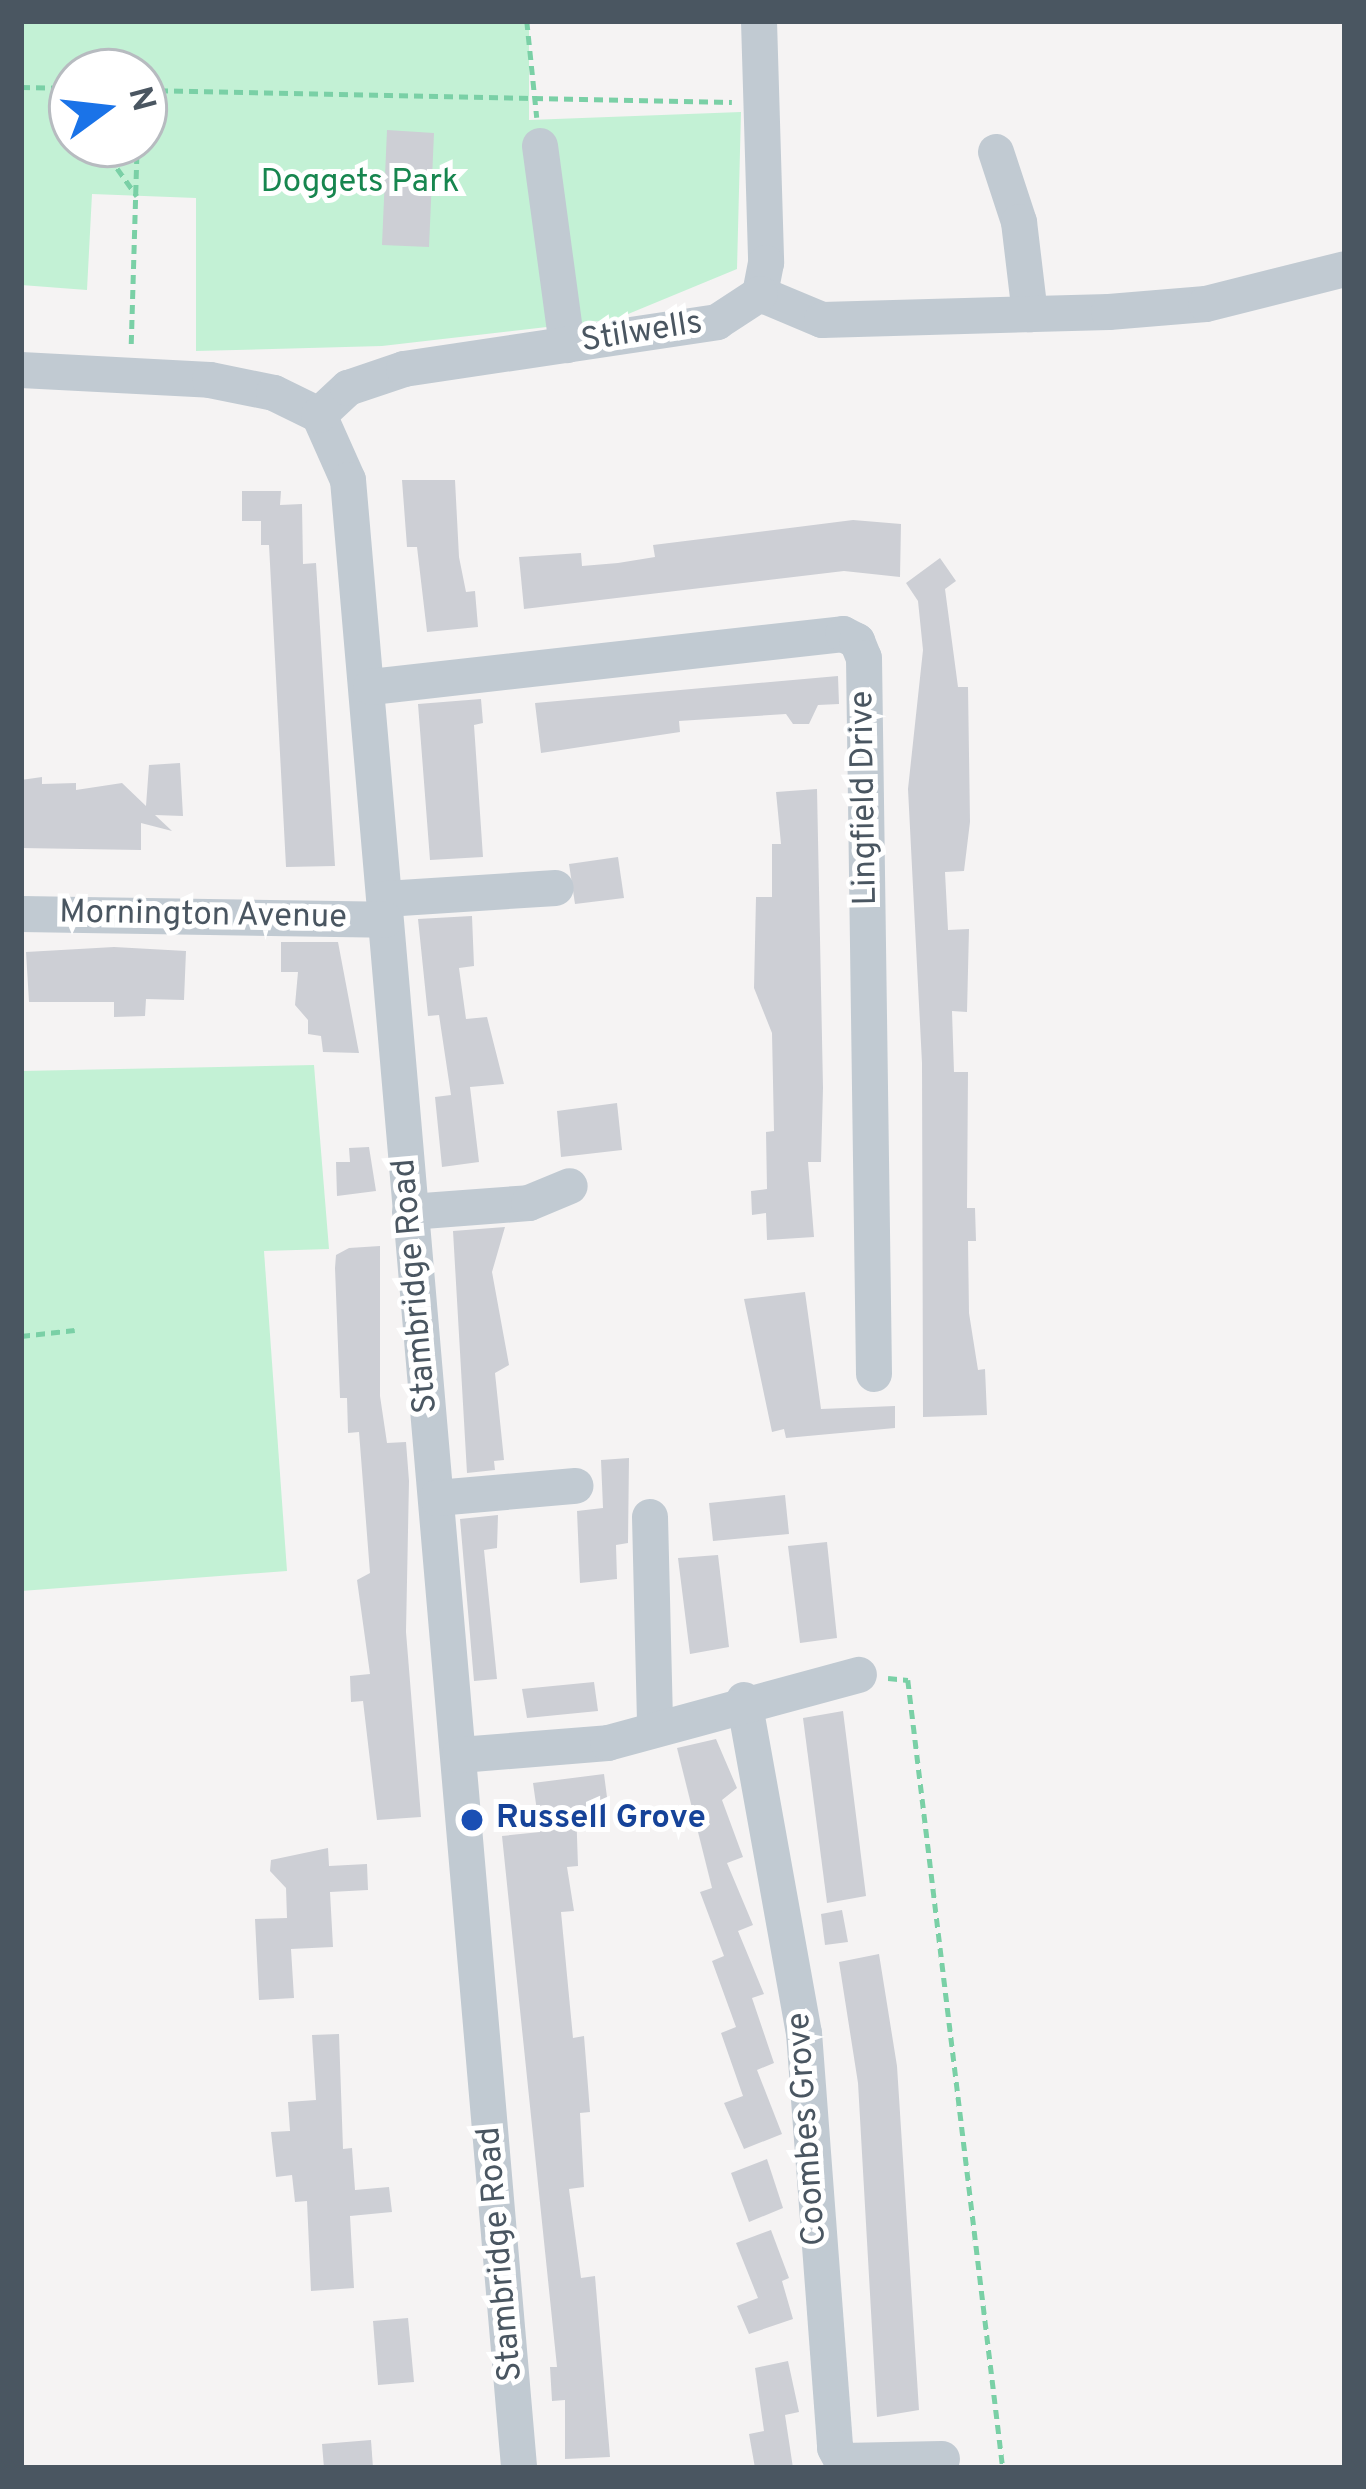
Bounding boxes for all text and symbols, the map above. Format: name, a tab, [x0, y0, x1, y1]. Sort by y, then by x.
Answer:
north arrow	[48, 48, 168, 168]
text: N	[117, 83, 163, 116]
park label: Doggets Park	[261, 164, 459, 204]
street label: Stilwells	[579, 305, 705, 363]
street label: Lingfield Drive	[844, 690, 888, 906]
street label: Mornington Avenue	[58, 895, 348, 939]
street label: Stambridge Road	[386, 1157, 448, 1415]
place label: Russell Grove	[496, 1800, 706, 1840]
marker: Russell Grove	[459, 1807, 485, 1833]
street label: Coombes Grove	[781, 2011, 837, 2247]
street label: Stambridge Road	[471, 2125, 533, 2383]

